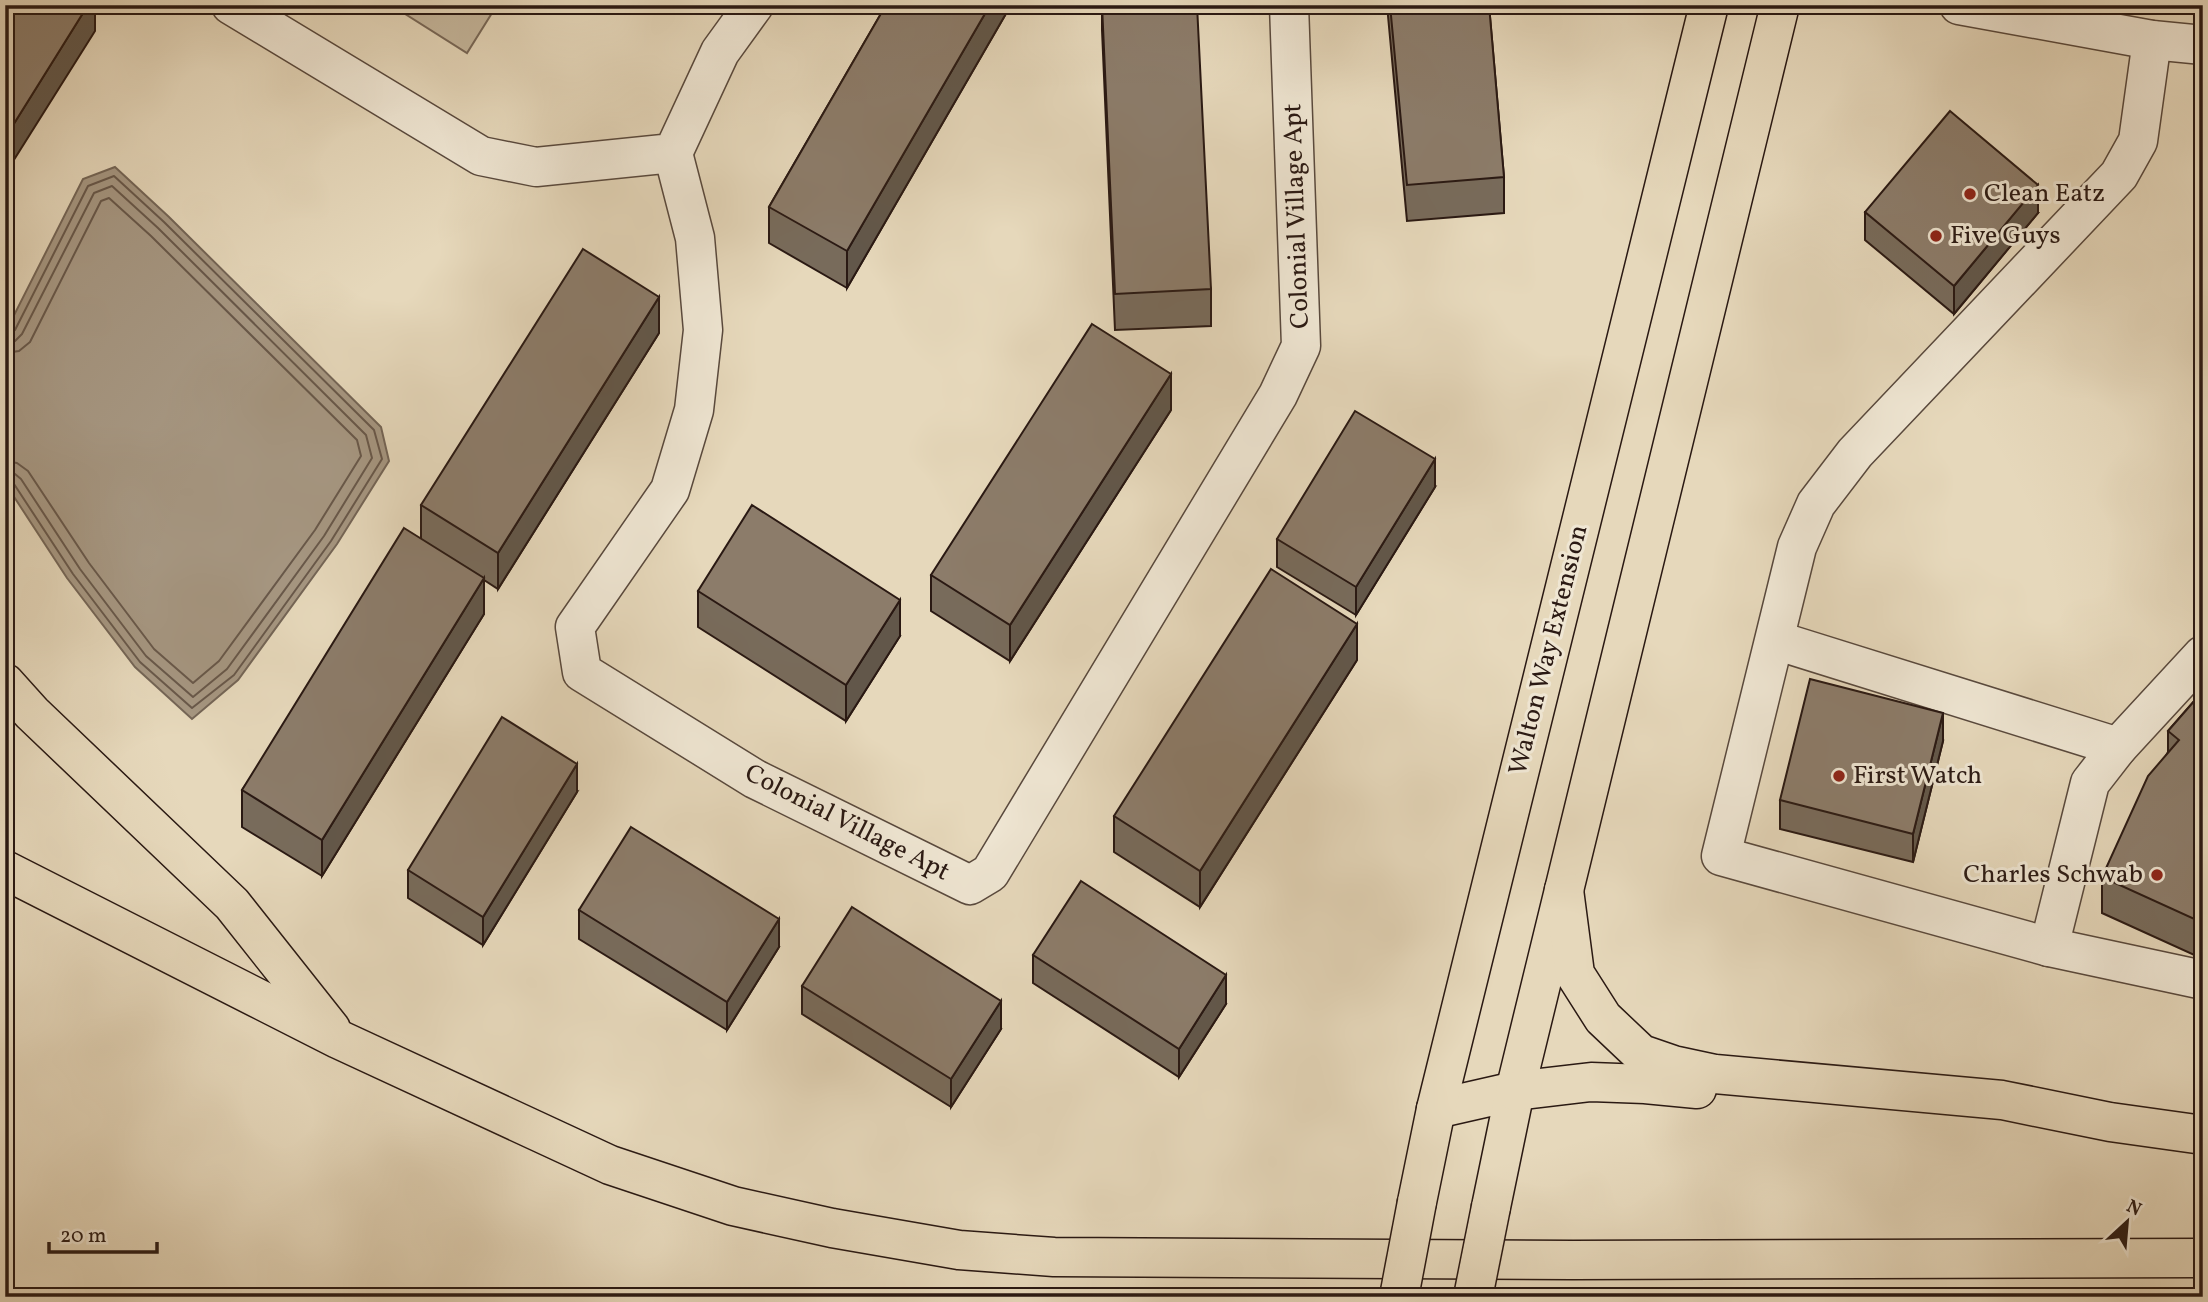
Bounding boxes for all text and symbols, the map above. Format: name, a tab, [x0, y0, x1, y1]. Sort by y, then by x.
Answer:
street label: Colonial Village Apt	[1275, 103, 1319, 329]
place label: Clean Eatz	[1984, 176, 2105, 212]
marker: Clean Eatz	[1962, 186, 1978, 202]
place label: Five Guys	[1950, 218, 2061, 254]
marker: Five Guys	[1928, 228, 1944, 244]
street label: Walton Way Extension	[1500, 521, 1598, 779]
street label: Colonial Village Apt	[738, 756, 956, 890]
place label: First Watch	[1853, 758, 1982, 794]
marker: First Watch	[1831, 768, 1847, 784]
place label: Charles Schwab	[1963, 857, 2143, 893]
marker: Charles Schwab	[2149, 867, 2165, 883]
north arrow	[2092, 1186, 2162, 1256]
text: N	[2122, 1194, 2146, 1223]
scale bar	[49, 1211, 158, 1255]
text: 20 m	[60, 1222, 106, 1251]

